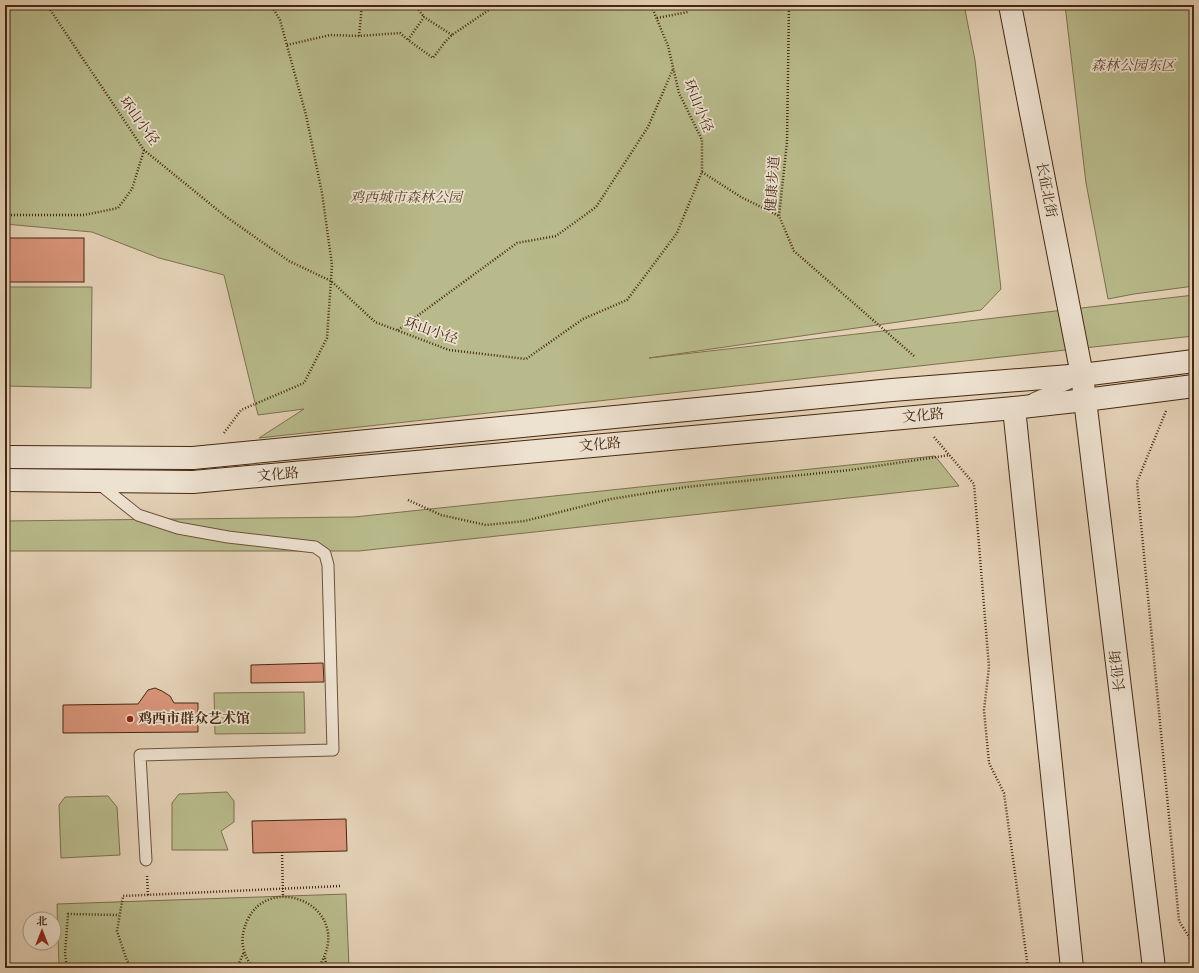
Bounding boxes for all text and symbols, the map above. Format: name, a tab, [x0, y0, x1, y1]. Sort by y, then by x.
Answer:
park label: 森林公园东区	[1091, 58, 1177, 73]
street label: 环山小径	[681, 77, 716, 135]
street label: 环山小径	[117, 94, 162, 148]
street label: 健康步道	[763, 156, 782, 212]
street label: 长征北街	[1034, 161, 1059, 219]
park label: 鸡西城市森林公园	[350, 190, 464, 205]
street label: 环山小径	[402, 315, 460, 346]
street label: 文化路	[901, 406, 945, 425]
street label: 文化路	[578, 435, 622, 454]
street label: 文化路	[256, 465, 300, 484]
street label: 长征街	[1108, 649, 1128, 693]
place label: 鸡西市群众艺术馆	[138, 710, 250, 726]
marker: 鸡西市群众艺术馆	[125, 714, 135, 724]
north arrow	[22, 911, 62, 951]
text: 北	[37, 916, 48, 928]

